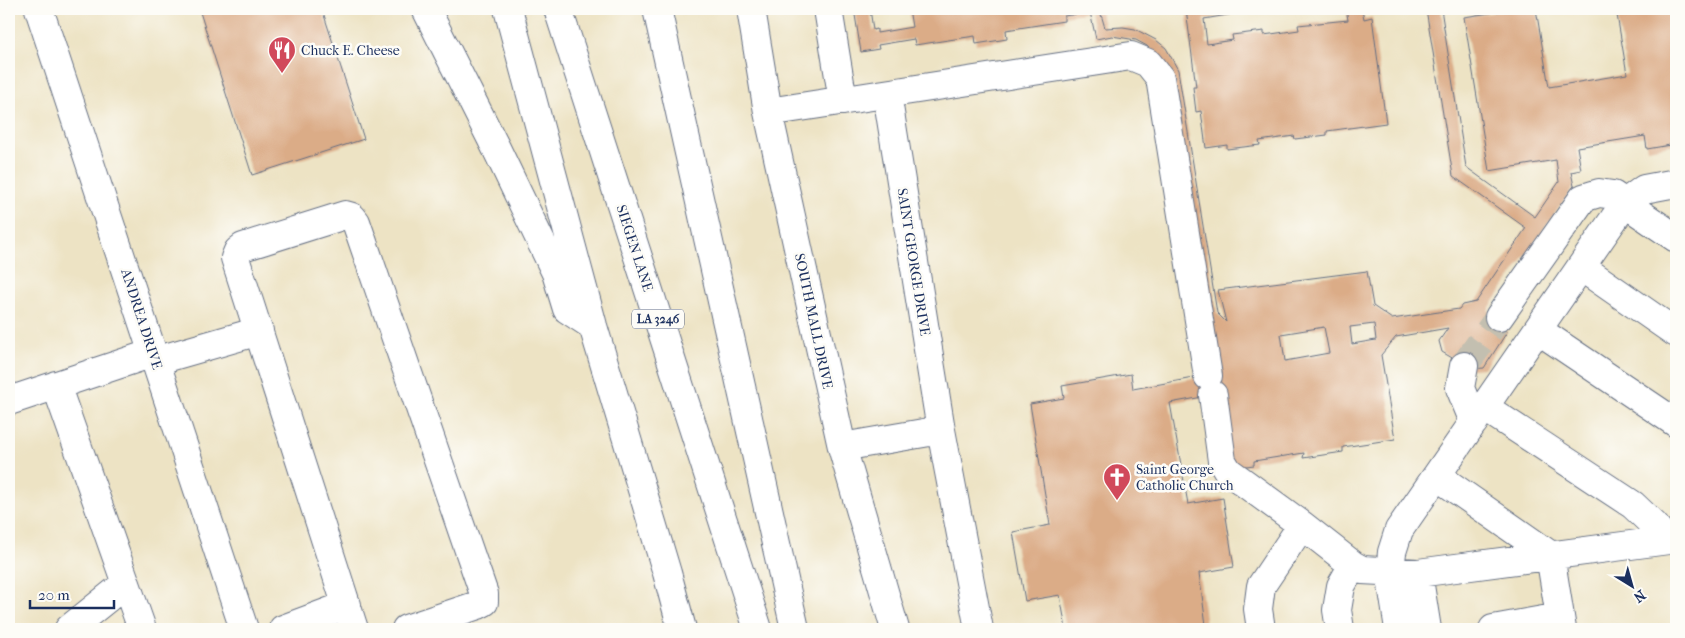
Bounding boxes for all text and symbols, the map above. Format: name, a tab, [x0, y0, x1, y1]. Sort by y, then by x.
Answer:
restaurant icon: Chuck E. Cheese	[267, 35, 297, 74]
place label: Chuck E. Cheese	[301, 42, 400, 59]
street label: SAINT GEORGE DRIVE	[893, 187, 934, 338]
street label: SIEGEN LANE	[612, 203, 657, 294]
street label: SOUTH MALL DRIVE	[791, 252, 836, 391]
street label: ANDREA DRIVE	[117, 266, 166, 372]
road number: LA 3246	[632, 310, 684, 328]
place label: Saint George Catholic Church	[1136, 461, 1234, 494]
church icon: Saint George Catholic Church	[1102, 462, 1132, 501]
north arrow	[1608, 560, 1658, 610]
scale bar	[30, 578, 114, 610]
text: 20 m	[38, 586, 70, 604]
text: N	[1630, 586, 1649, 606]

